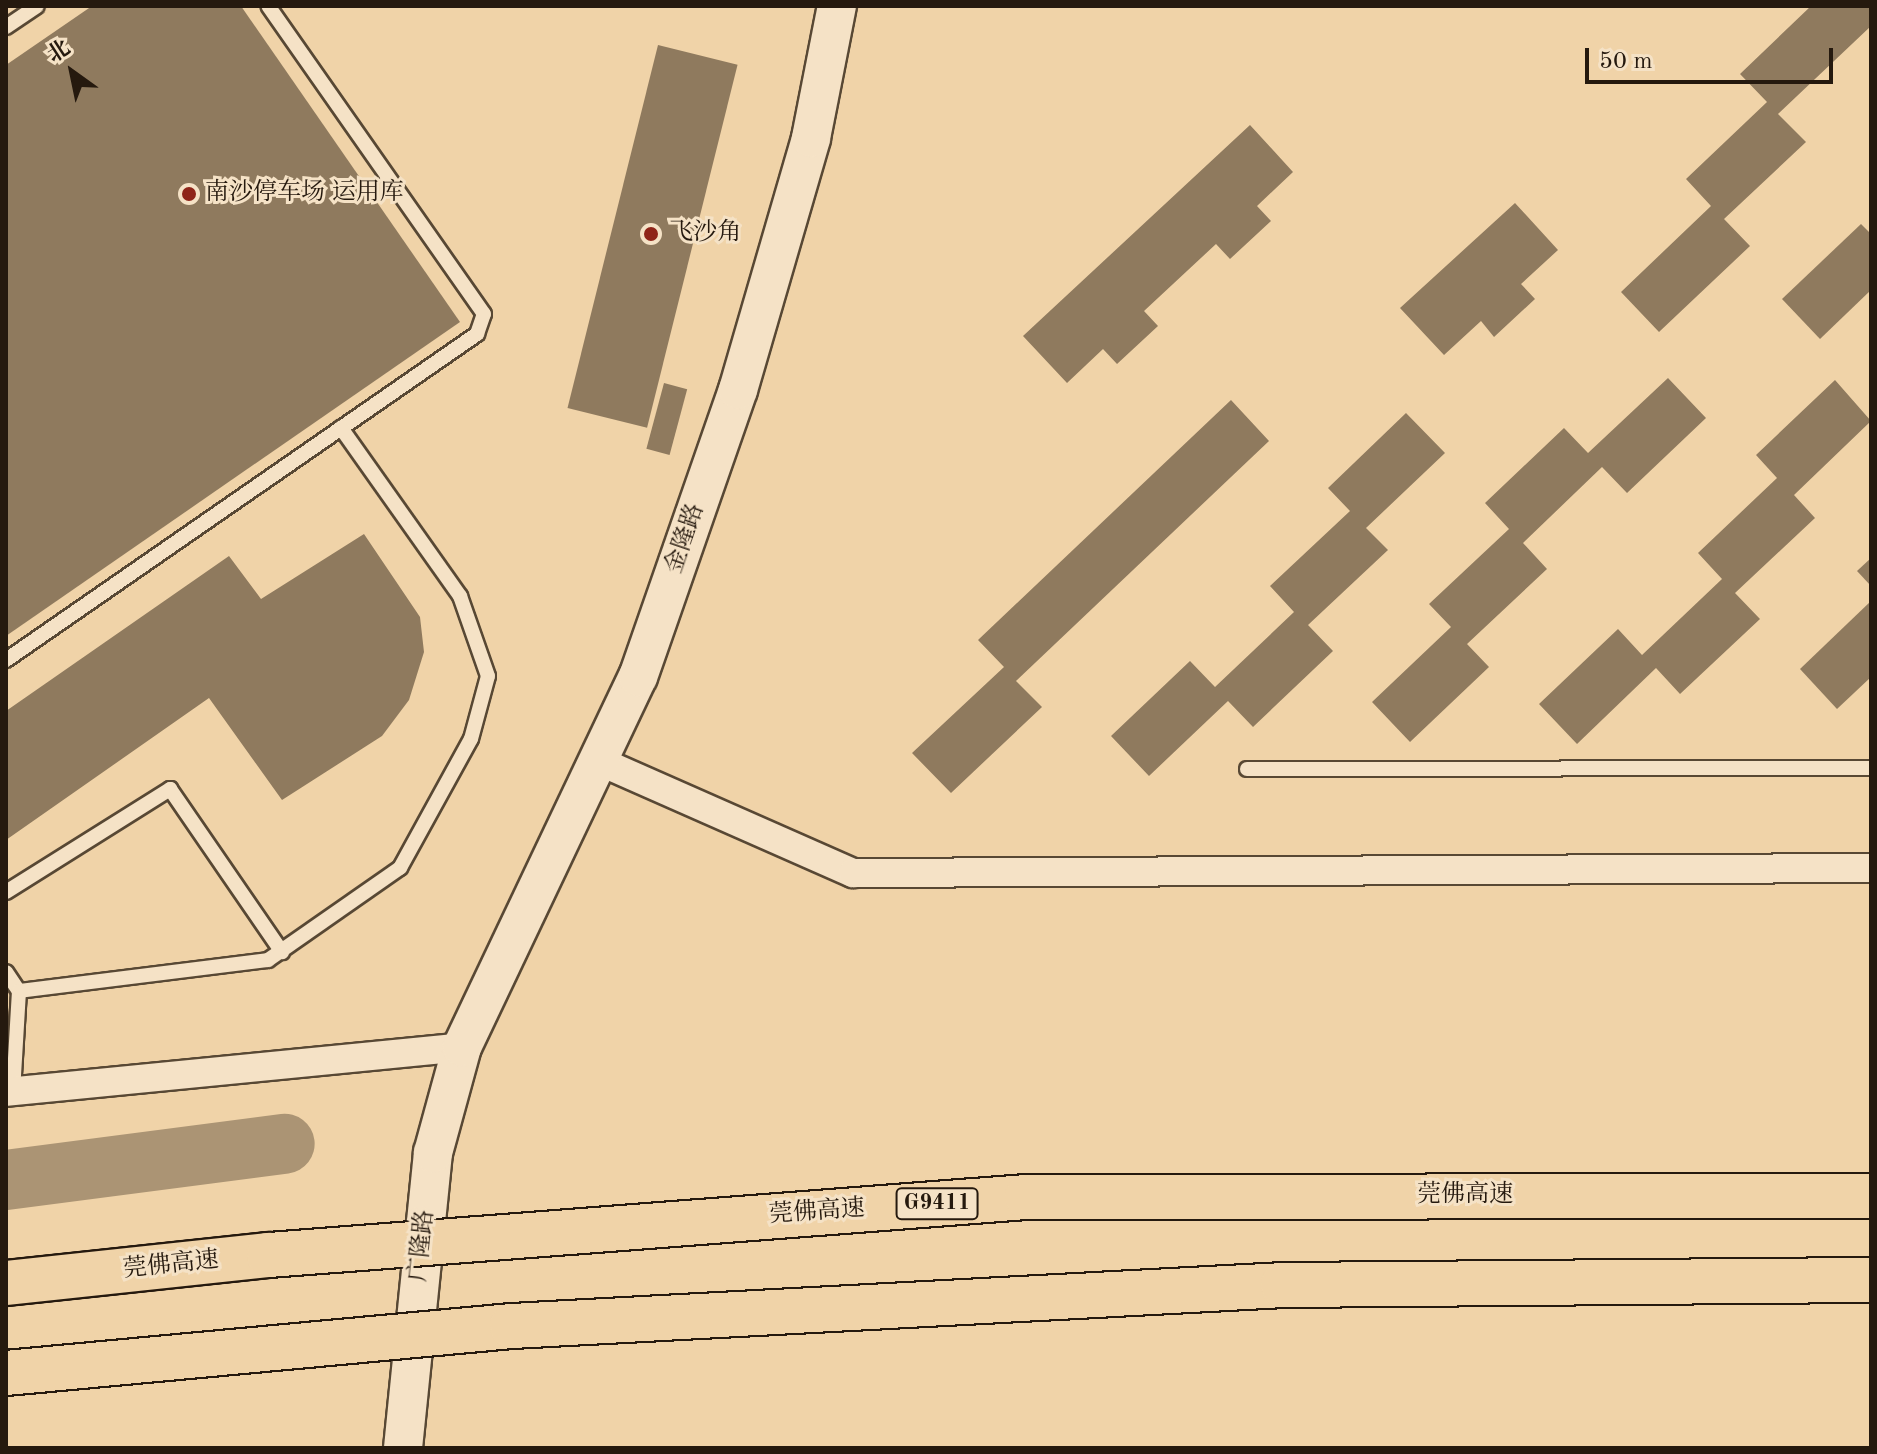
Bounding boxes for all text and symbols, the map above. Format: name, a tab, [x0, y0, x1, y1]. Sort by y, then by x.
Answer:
north arrow	[32, 32, 112, 112]
scale bar	[1589, 32, 1837, 82]
text: 北	[44, 37, 74, 67]
text: 50 m	[1599, 50, 1653, 74]
place label: 南沙停车场 运用库	[205, 180, 404, 208]
marker: 南沙停车场 运用库	[180, 185, 198, 203]
place label: 飞沙角	[669, 220, 741, 248]
marker: 飞沙角	[640, 223, 662, 245]
street label: 金隆路	[661, 500, 711, 578]
street label: 莞佛高速	[1417, 1182, 1513, 1210]
road number: G9411	[895, 1186, 979, 1222]
street label: 莞佛高速	[768, 1195, 866, 1231]
street label: 广隆路	[405, 1209, 441, 1283]
street label: 莞佛高速	[122, 1247, 220, 1285]

